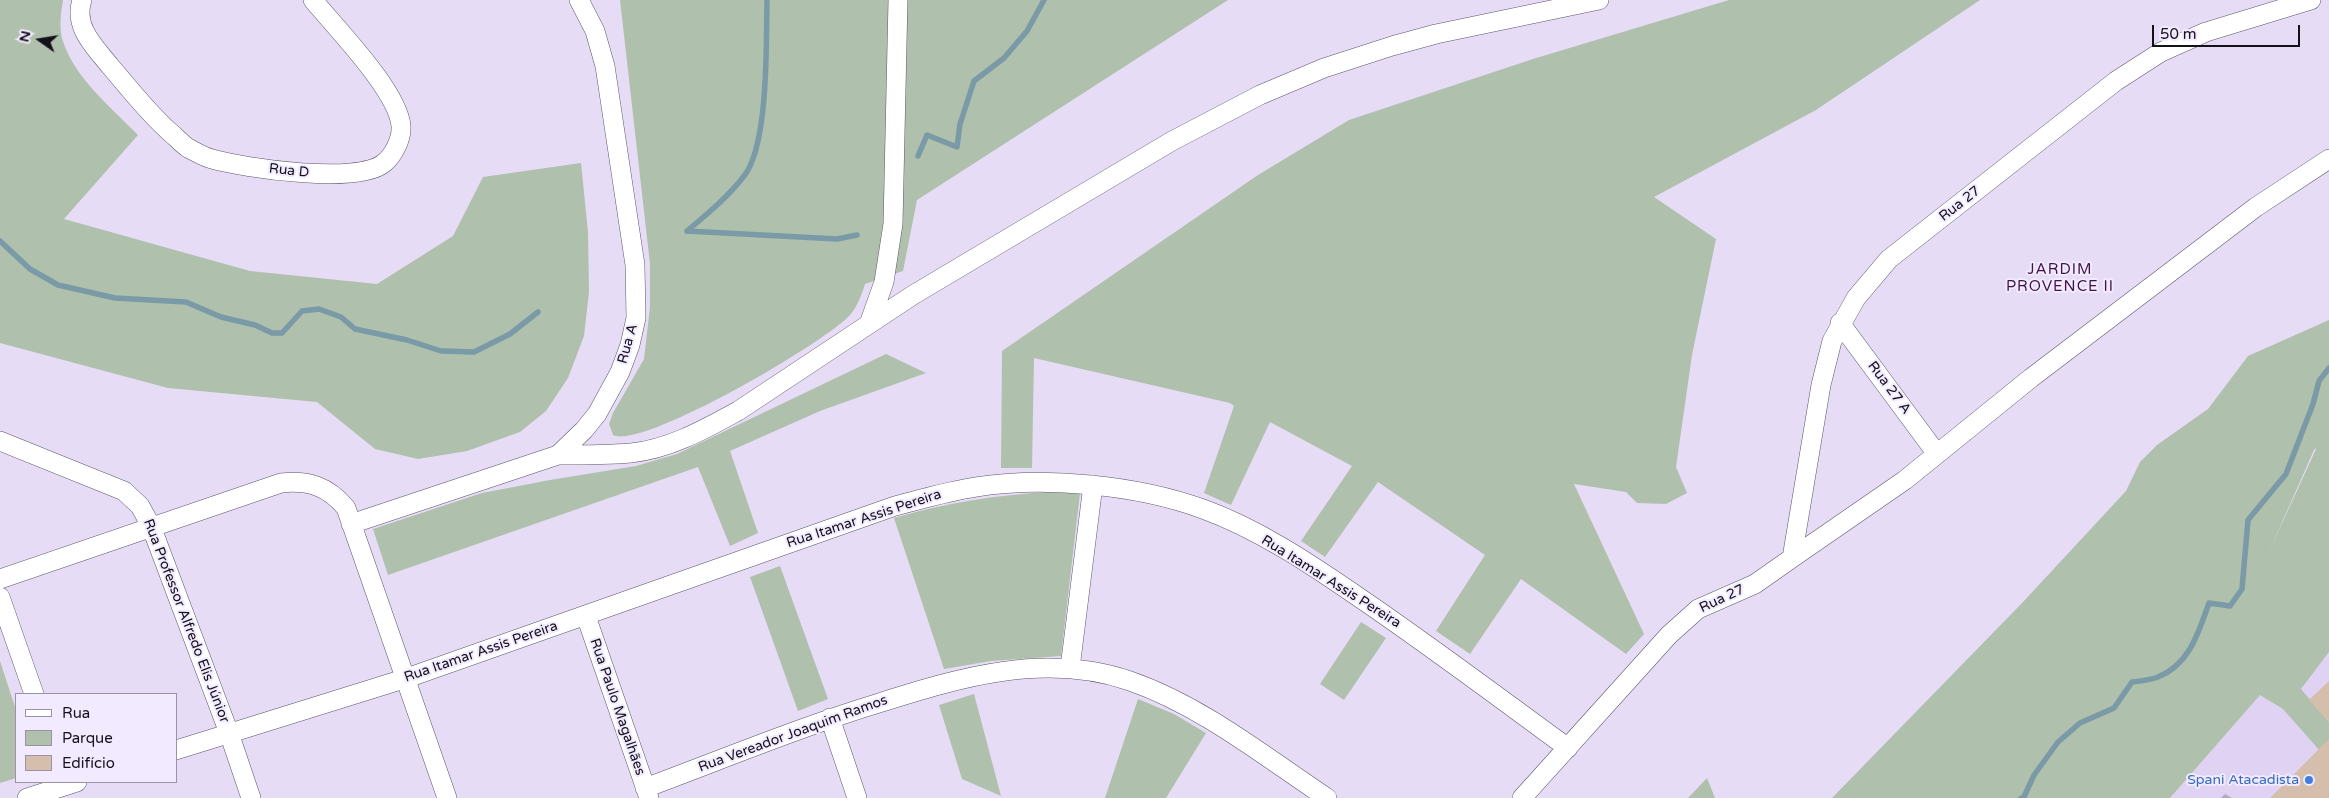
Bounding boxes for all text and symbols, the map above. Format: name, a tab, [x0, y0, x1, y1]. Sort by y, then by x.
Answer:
north arrow	[15, 15, 65, 65]
scale bar	[2154, 15, 2302, 47]
text: 50 m	[2160, 25, 2197, 43]
text: N	[15, 29, 34, 44]
street label: Rua D	[268, 161, 310, 181]
street label: Rua 27	[1936, 183, 1984, 225]
district label: JARDIM PROVENCE II	[2005, 261, 2115, 296]
street label: Rua A	[614, 322, 642, 366]
street label: Rua 27 A	[1864, 358, 1914, 418]
street label: Rua Itamar Assis Pereira	[785, 486, 943, 552]
street label: Rua Professor Alfredo Elis Júnior	[139, 517, 233, 725]
street label: Rua Itamar Assis Pereira	[1258, 532, 1404, 632]
street label: Rua 27	[1697, 581, 1747, 617]
street label: Rua Itamar Assis Pereira	[402, 618, 560, 686]
street label: Rua Paulo Magalhães	[586, 636, 648, 778]
street label: Rua Vereador Joaquim Ramos	[696, 692, 890, 776]
legend	[15, 693, 178, 783]
text: Rua	[62, 704, 90, 722]
text: Parque	[62, 729, 113, 747]
text: Edifício	[62, 754, 115, 772]
place label: Spani Atacadista	[2187, 772, 2299, 788]
marker: Spani Atacadista	[2303, 774, 2315, 786]

